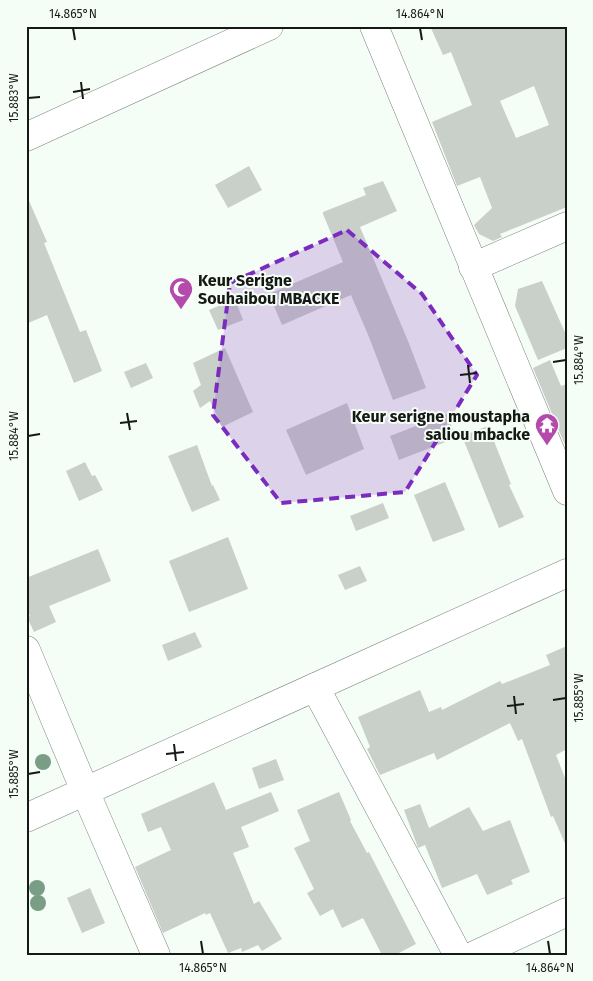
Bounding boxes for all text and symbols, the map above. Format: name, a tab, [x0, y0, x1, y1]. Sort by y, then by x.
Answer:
text: 14.865°N	[49, 7, 97, 21]
text: 14.864°N	[396, 7, 444, 21]
text: 15.883°W	[7, 73, 21, 123]
place label: Keur Serigne Souhaibou MBACKE	[198, 271, 339, 308]
mosque icon: Keur Serigne Souhaibou MBACKE	[168, 276, 194, 310]
text: 15.884°W	[572, 335, 586, 385]
place label: Keur serigne moustapha saliou mbacke	[352, 407, 530, 444]
text: 15.884°W	[7, 411, 21, 461]
temple icon: Keur serigne moustapha saliou mbacke	[534, 412, 560, 446]
text: 15.885°W	[572, 673, 586, 723]
text: 15.885°W	[7, 749, 21, 799]
text: 14.865°N	[179, 961, 227, 975]
text: 14.864°N	[526, 961, 574, 975]

